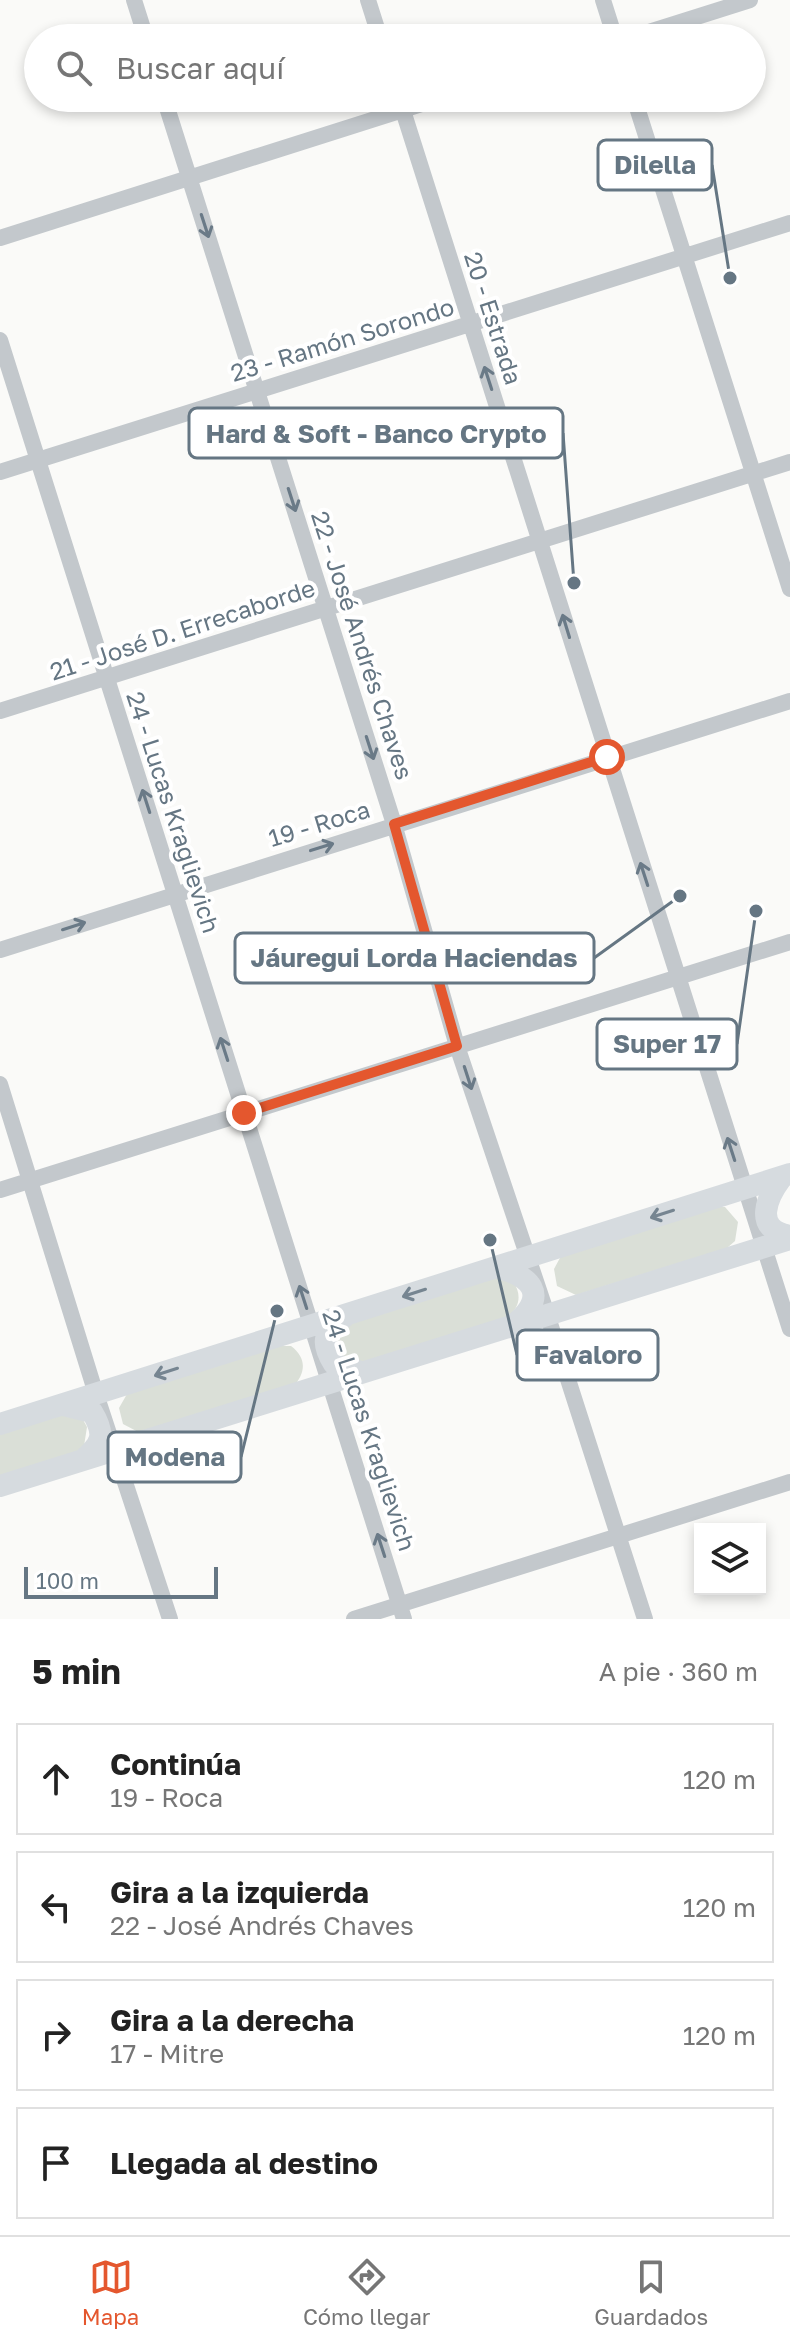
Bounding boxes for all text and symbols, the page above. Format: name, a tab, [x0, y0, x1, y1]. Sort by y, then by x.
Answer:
search box	[24, 24, 766, 112]
icon: search	[52, 46, 96, 90]
text: Buscar aquí	[116, 50, 284, 86]
callout: Dilella	[598, 140, 712, 190]
text: Dilella	[614, 149, 696, 180]
one-way arrow	[198, 212, 213, 238]
street label: 20 - Estrada	[459, 248, 529, 388]
street label: 23 - Ramón Sorondo	[227, 291, 457, 387]
one-way arrow	[480, 366, 495, 392]
callout: Hard & Soft - Banco Crypto	[189, 408, 563, 458]
text: Hard & Soft - Banco Crypto	[205, 418, 547, 449]
one-way arrow	[285, 488, 300, 513]
street label: 22 - José Andrés Chaves	[306, 507, 420, 783]
street label: 21 - José D. Errecaborde	[46, 572, 318, 686]
one-way arrow	[558, 614, 573, 640]
street label: 24 - Lucas Kraglievich	[121, 688, 227, 936]
one-way arrow	[363, 735, 378, 761]
route start	[589, 739, 625, 775]
one-way arrow	[138, 789, 152, 814]
street label: 19 - Roca	[265, 794, 373, 852]
one-way arrow	[308, 839, 334, 854]
one-way arrow	[636, 862, 651, 888]
one-way arrow	[61, 917, 86, 932]
callout: Jáuregui Lorda Haciendas	[235, 933, 594, 983]
text: Jáuregui Lorda Haciendas	[251, 942, 577, 973]
callout: Super 17	[597, 1019, 737, 1069]
text: Super 17	[613, 1028, 721, 1059]
one-way arrow	[216, 1036, 231, 1062]
one-way arrow	[462, 1065, 476, 1090]
route end	[226, 1095, 262, 1131]
one-way arrow	[723, 1136, 738, 1162]
one-way arrow	[650, 1208, 675, 1223]
one-way arrow	[294, 1284, 309, 1309]
one-way arrow	[402, 1286, 428, 1301]
street label: 24 - Lucas Kraglievich	[317, 1306, 423, 1554]
callout: Favaloro	[517, 1330, 658, 1380]
text: Favaloro	[534, 1339, 642, 1370]
one-way arrow	[154, 1365, 179, 1380]
callout: Modena	[108, 1432, 241, 1482]
text: Modena	[125, 1441, 225, 1472]
map controls	[694, 1523, 766, 1595]
button: layers	[694, 1523, 766, 1595]
one-way arrow	[373, 1532, 388, 1558]
scale bar	[24, 1563, 218, 1599]
text: 100 m	[36, 1567, 99, 1594]
text: 5 min	[32, 1651, 121, 1691]
text: A pie · 360 m	[599, 1656, 758, 1687]
text: Continúa	[110, 1746, 241, 1782]
icon: ahead	[34, 1757, 78, 1801]
text: 120 m	[683, 1764, 756, 1795]
text: 19 - Roca	[110, 1782, 223, 1813]
text: Gira a la izquierda	[110, 1874, 369, 1910]
icon: left	[34, 1885, 78, 1929]
text: 120 m	[683, 1892, 756, 1923]
text: 22 - José Andrés Chaves	[110, 1910, 414, 1941]
text: Gira a la derecha	[110, 2002, 354, 2038]
icon: right	[34, 2013, 78, 2057]
text: 120 m	[683, 2020, 756, 2051]
text: 17 - Mitre	[110, 2038, 224, 2069]
icon: arrive	[34, 2141, 78, 2185]
text: Llegada al destino	[110, 2145, 378, 2181]
tab: Mapa	[82, 2255, 139, 2330]
tab: Cómo llegar	[303, 2255, 430, 2330]
tab: Guardados	[594, 2255, 708, 2330]

